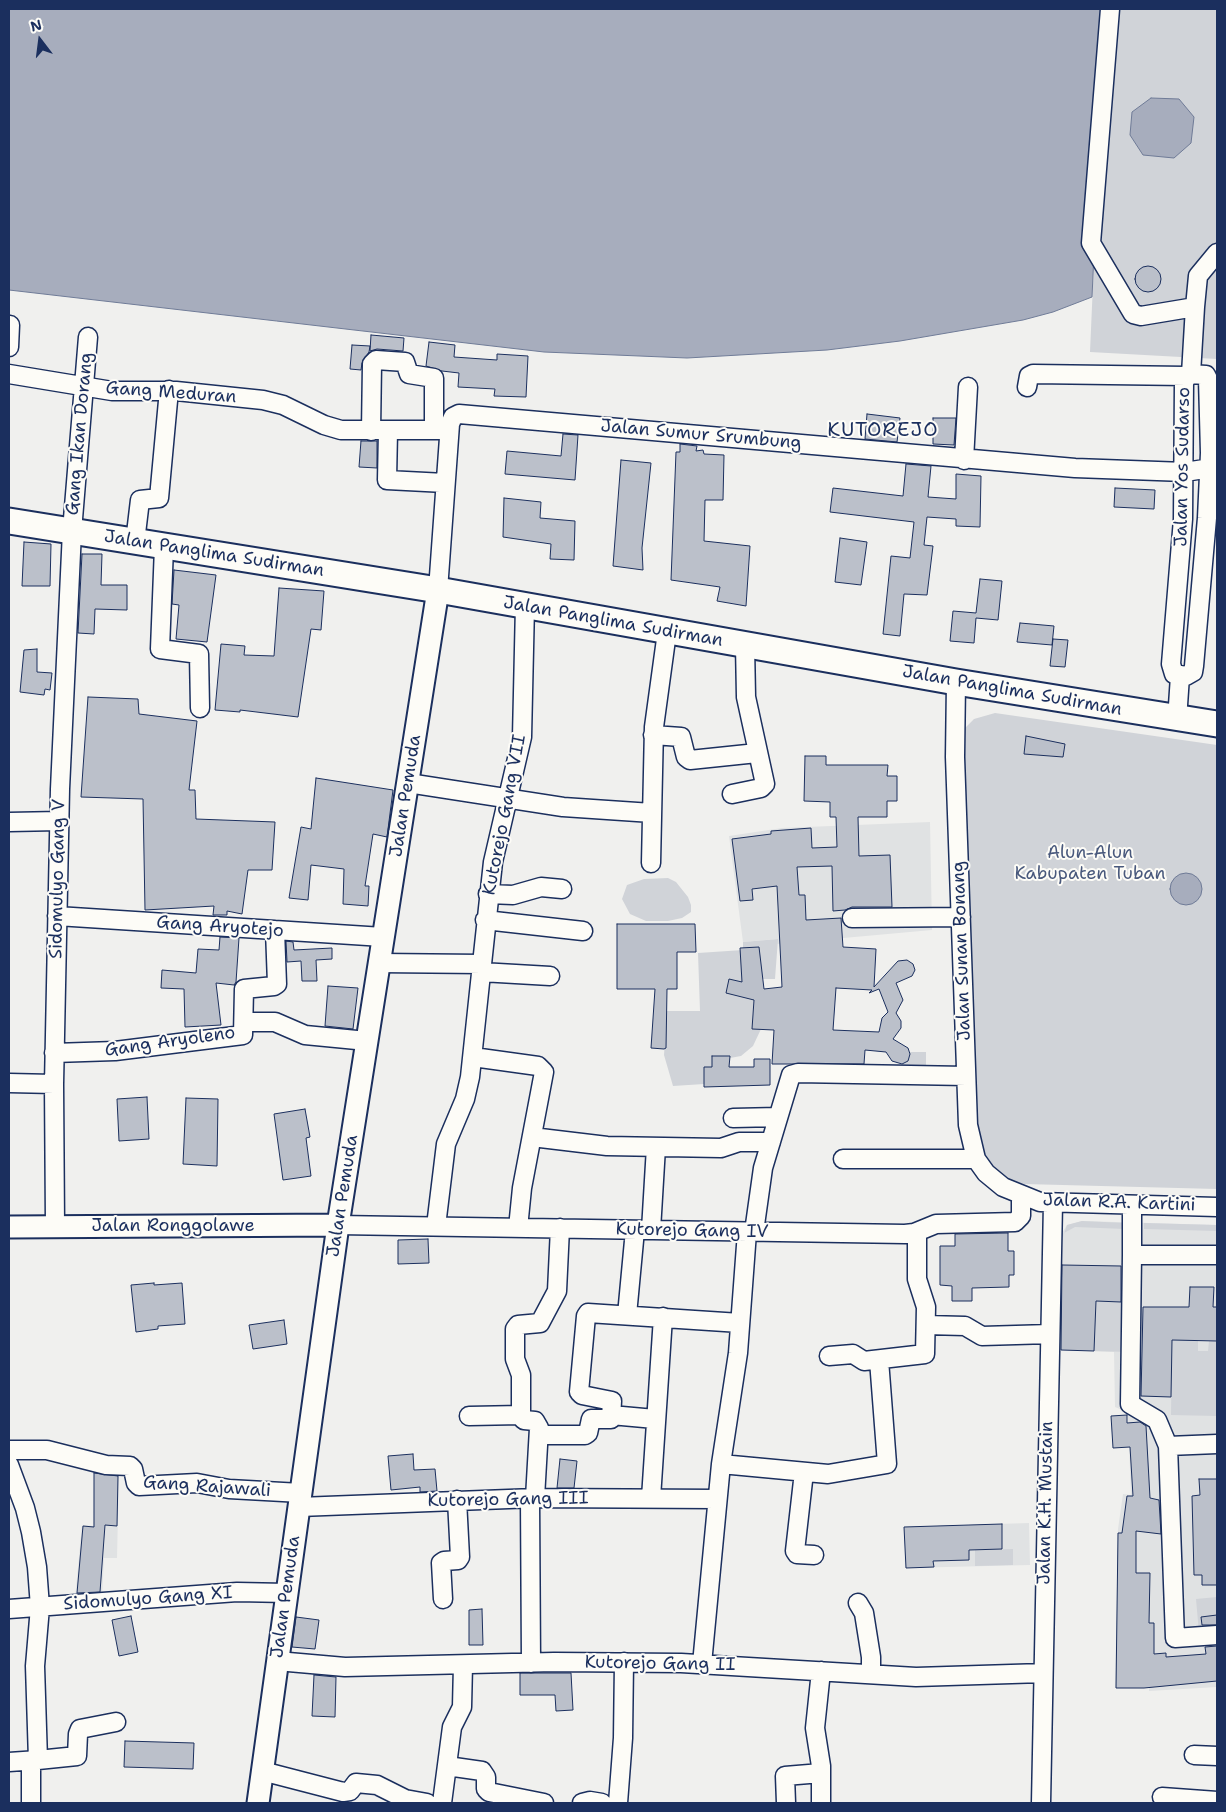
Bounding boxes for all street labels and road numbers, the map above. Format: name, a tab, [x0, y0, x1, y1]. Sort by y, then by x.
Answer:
street label: Gang Ikan Dorang	[62, 352, 98, 516]
street label: Gang Meduran	[105, 378, 237, 408]
street label: Jalan Yos Sudarso	[1171, 387, 1195, 547]
street label: Jalan Sumur Srumbung	[600, 415, 802, 455]
street label: Jalan Panglima Sudirman	[102, 526, 326, 582]
street label: Jalan Panglima Sudirman	[502, 592, 724, 652]
street label: Jalan Panglima Sudirman	[901, 661, 1123, 721]
street label: Jalan Pemuda	[386, 733, 426, 859]
street label: Kutorejo Gang VII	[479, 733, 531, 897]
street label: Sidomulyo Gang V	[46, 799, 70, 959]
street label: Jalan Sunan Bonang	[948, 861, 976, 1041]
street label: Gang Aryotejo	[156, 912, 284, 942]
street label: Gang Aryoleno	[103, 1022, 237, 1062]
street label: Jalan Pemuda	[323, 1133, 363, 1259]
street label: Jalan R.A. Kartini	[1042, 1190, 1196, 1216]
street label: Jalan Ronggolawe	[91, 1215, 255, 1237]
street label: Kutorejo Gang IV	[615, 1219, 769, 1243]
street label: Jalan K.H. Mustain	[1034, 1421, 1058, 1585]
street label: Gang Rajawali	[142, 1472, 272, 1502]
street label: Kutorejo Gang III	[427, 1488, 589, 1512]
street label: Jalan Pemuda	[267, 1534, 305, 1660]
street label: Sidomulyo Gang XI	[63, 1582, 233, 1616]
street label: Kutorejo Gang II	[584, 1652, 736, 1676]

